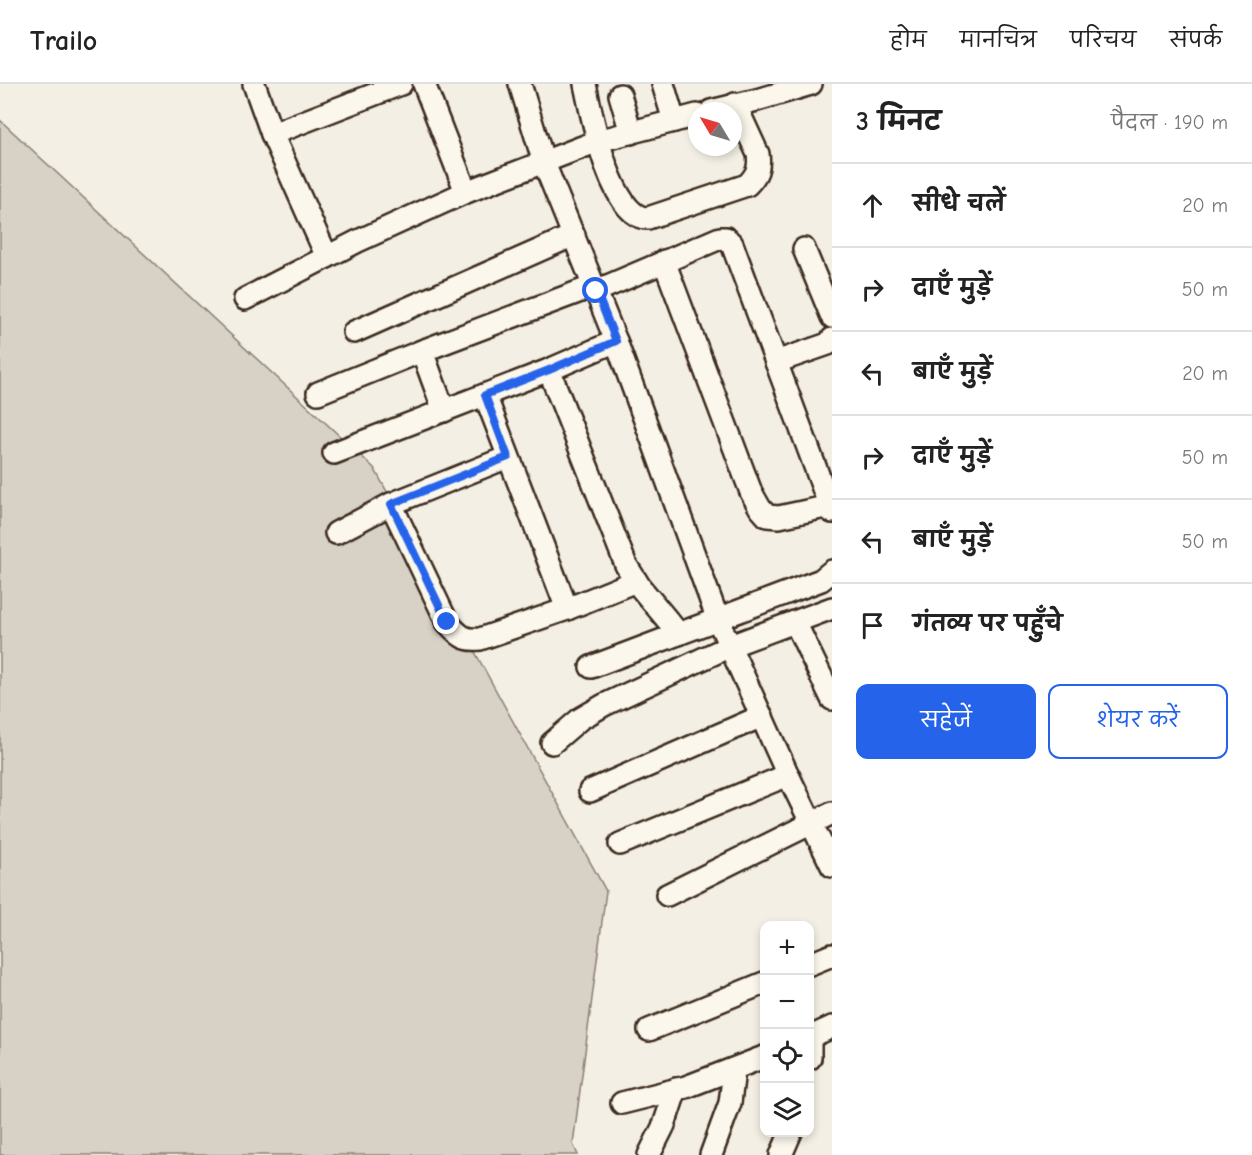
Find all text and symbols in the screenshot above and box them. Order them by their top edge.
text: Trailo [30,25,97,57]
text: होम [890,28,927,52]
text: मानचित्र [960,28,1037,52]
text: परिचय [1070,28,1136,52]
text: संपर्क [1169,28,1222,52]
north arrow [688,102,742,156]
text: 3 मिनट [856,107,941,137]
text: पैदल · 190 m [1111,111,1228,134]
icon: ahead [856,189,889,222]
text: सीधे चलें [913,191,1005,217]
text: 20 m [1182,194,1228,217]
icon: right [856,273,889,306]
text: दाएँ मुड़ें [913,275,992,301]
route start [582,277,608,303]
text: 50 m [1182,278,1228,301]
icon: left [856,357,889,390]
text: बाएँ मुड़ें [913,359,992,385]
text: 20 m [1182,362,1228,385]
icon: right [856,441,889,474]
text: दाएँ मुड़ें [913,443,992,469]
text: 50 m [1182,446,1228,469]
icon: left [856,525,889,558]
text: बाएँ मुड़ें [913,527,992,553]
text: 50 m [1182,530,1228,553]
route end [433,608,459,634]
icon: arrive [856,609,889,642]
text: गंतव्य पर पहुँचे [913,611,1062,637]
button: सहेजें [856,684,1036,759]
button: शेयर करें [1048,684,1228,759]
map controls [760,921,814,1137]
button: + [760,921,814,975]
button: − [760,975,814,1029]
button: locate [760,1029,814,1083]
button: layers [760,1083,814,1137]

